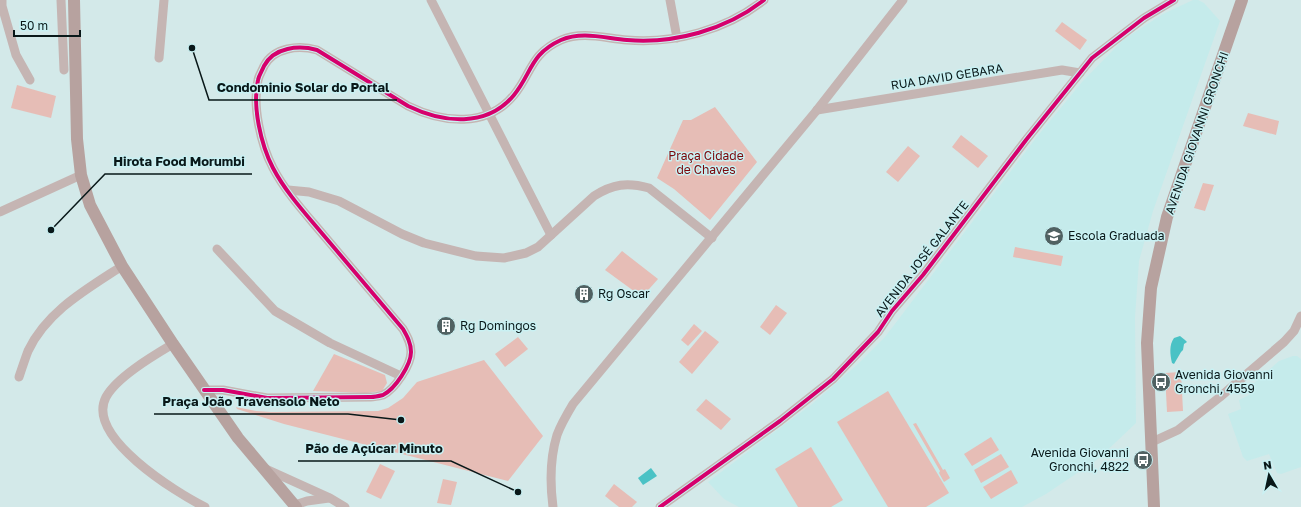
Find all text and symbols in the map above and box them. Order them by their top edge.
scale bar [14,12,80,38]
text: 50 m [20,18,48,33]
street label: AVENIDA GIOVANNI GRONCHI [1162,50,1231,216]
street label: RUA DAVID GEBARA [890,60,1004,93]
callout: Condominio Solar do Portal [209,75,397,100]
text: Condominio Solar do Portal [217,79,390,95]
park label: Praça Cidade de Chaves [668,148,744,177]
callout: Hirota Food Morumbi [105,149,252,174]
text: Hirota Food Morumbi [113,153,245,169]
street label: AVENIDA JOSÉ GALANTE [872,198,972,320]
school or university icon: Escola Graduada [1043,225,1065,247]
place label: Escola Graduada [1068,228,1164,243]
building icon: Rg Oscar [573,283,595,305]
place label: Rg Oscar [598,286,650,301]
building icon: Rg Domingos [435,315,457,337]
place label: Rg Domingos [460,318,536,333]
place label: Avenida Giovanni Gronchi, 4559 [1175,367,1273,396]
bus stop icon: Avenida Giovanni Gronchi, 4559 [1150,371,1172,393]
callout: Praça João Travensolo Neto [154,389,348,414]
text: Praça João Travensolo Neto [162,393,340,409]
callout: Pão de Açúcar Minuto [298,436,451,461]
text: Pão de Açúcar Minuto [305,440,443,456]
place label: Avenida Giovanni Gronchi, 4822 [1031,445,1129,474]
bus stop icon: Avenida Giovanni Gronchi, 4822 [1132,449,1154,471]
north arrow [1249,455,1289,495]
text: N [1262,458,1273,472]

